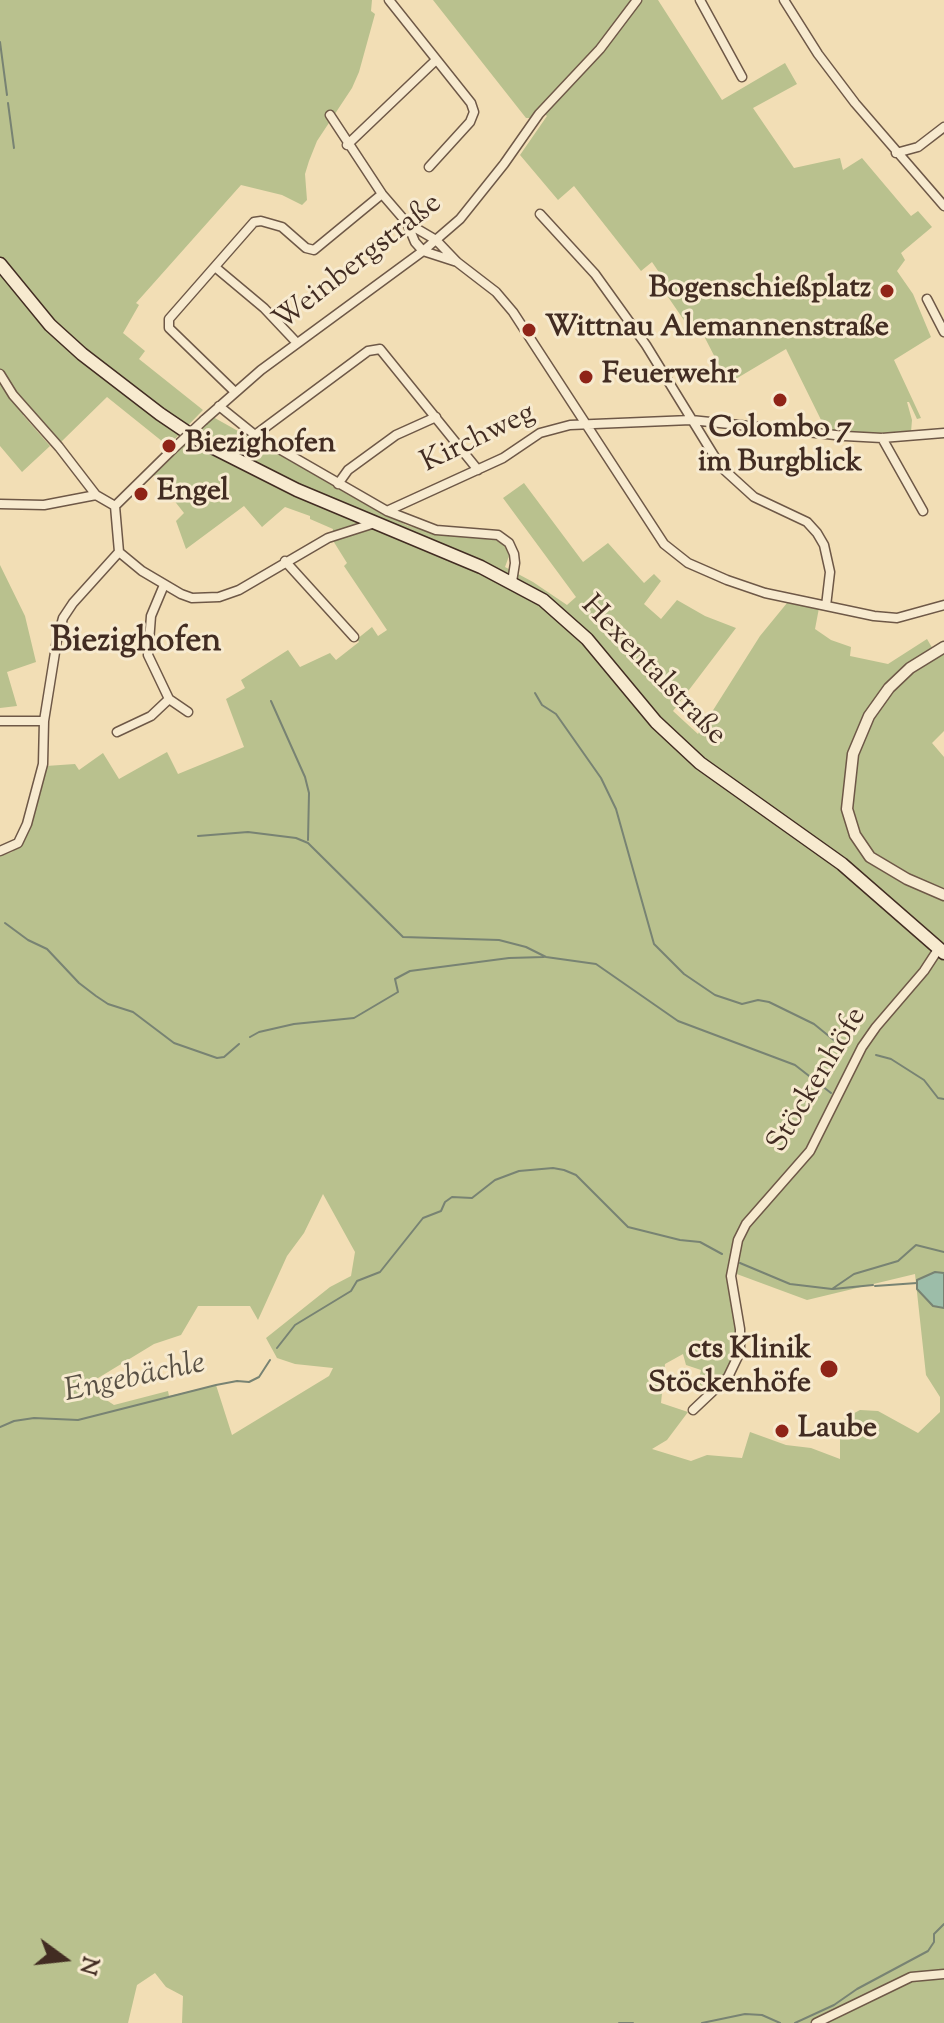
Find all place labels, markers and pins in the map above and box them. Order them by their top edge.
place label: Bogenschießplatz [649,273,871,309]
marker: Bogenschießplatz [878,282,896,300]
place label: Wittnau Alemannenstraße [545,312,889,348]
marker: Wittnau Alemannenstraße [520,321,538,339]
place label: Feuerwehr [602,359,739,395]
marker: Feuerwehr [577,368,595,386]
marker: Colombo 7 im Burgblick [771,391,789,409]
place label: Colombo 7 im Burgblick [698,413,862,484]
place label: Biezighofen [185,428,336,464]
marker: Biezighofen [160,437,178,455]
place label: Engel [157,476,229,512]
marker: Engel [132,485,150,503]
place label: cts Klinik Stöckenhöfe [648,1334,811,1404]
marker: cts Klinik Stöckenhöfe [818,1358,840,1380]
place label: Laube [798,1413,877,1449]
marker: Laube [773,1422,791,1440]

